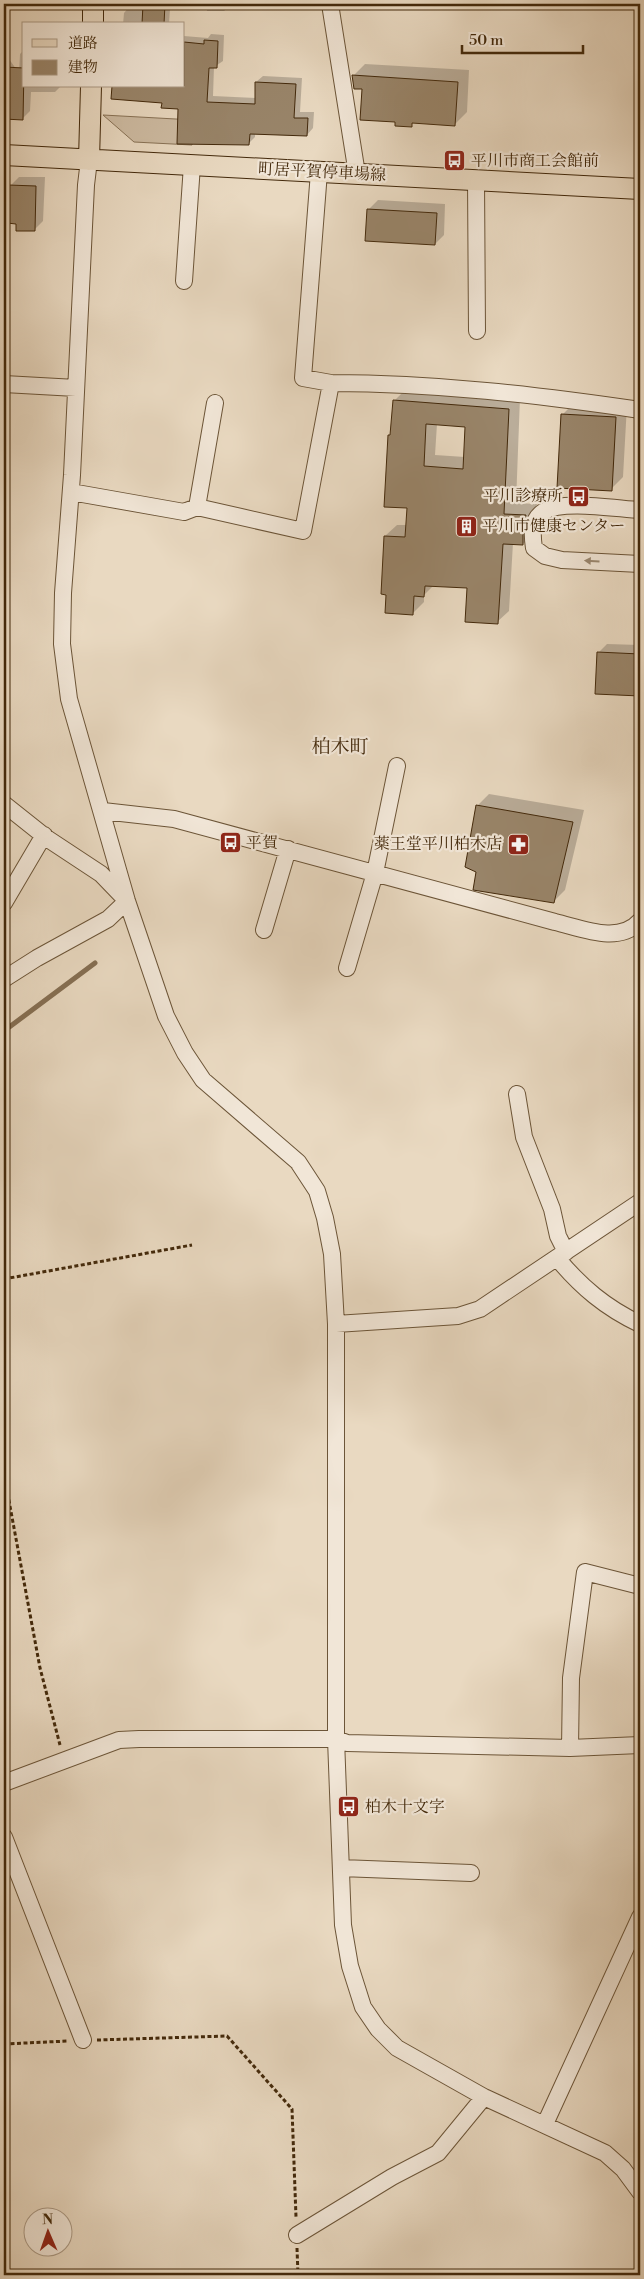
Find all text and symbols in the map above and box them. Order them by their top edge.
legend [22,22,185,88]
scale bar [462,22,583,54]
text: 50 m [469,31,503,50]
text: 道路 [68,34,98,53]
text: 建物 [68,58,98,77]
bus stop icon: 平川市商工会館前 [443,149,467,173]
place label: 平川市商工会館前 [471,151,599,171]
street label: 町居平賀停車場線 [258,159,386,185]
bus stop icon: 平川診療所 [567,484,591,508]
place label: 平川診療所 [483,486,563,506]
building icon: 平川市健康センター [454,514,478,538]
place label: 平川市健康センター [482,516,625,536]
one-way arrow [583,557,599,565]
district label: 柏木町 [311,735,369,759]
bus stop icon: 平賀 [218,831,242,855]
pharmacy icon: 薬王堂平川柏木店 [506,832,530,856]
place label: 平賀 [246,833,278,853]
place label: 薬王堂平川柏木店 [374,834,502,854]
bus stop icon: 柏木十文字 [337,1795,361,1819]
place label: 柏木十文字 [365,1797,445,1817]
north arrow [22,2206,72,2256]
text: N [42,2211,53,2229]

